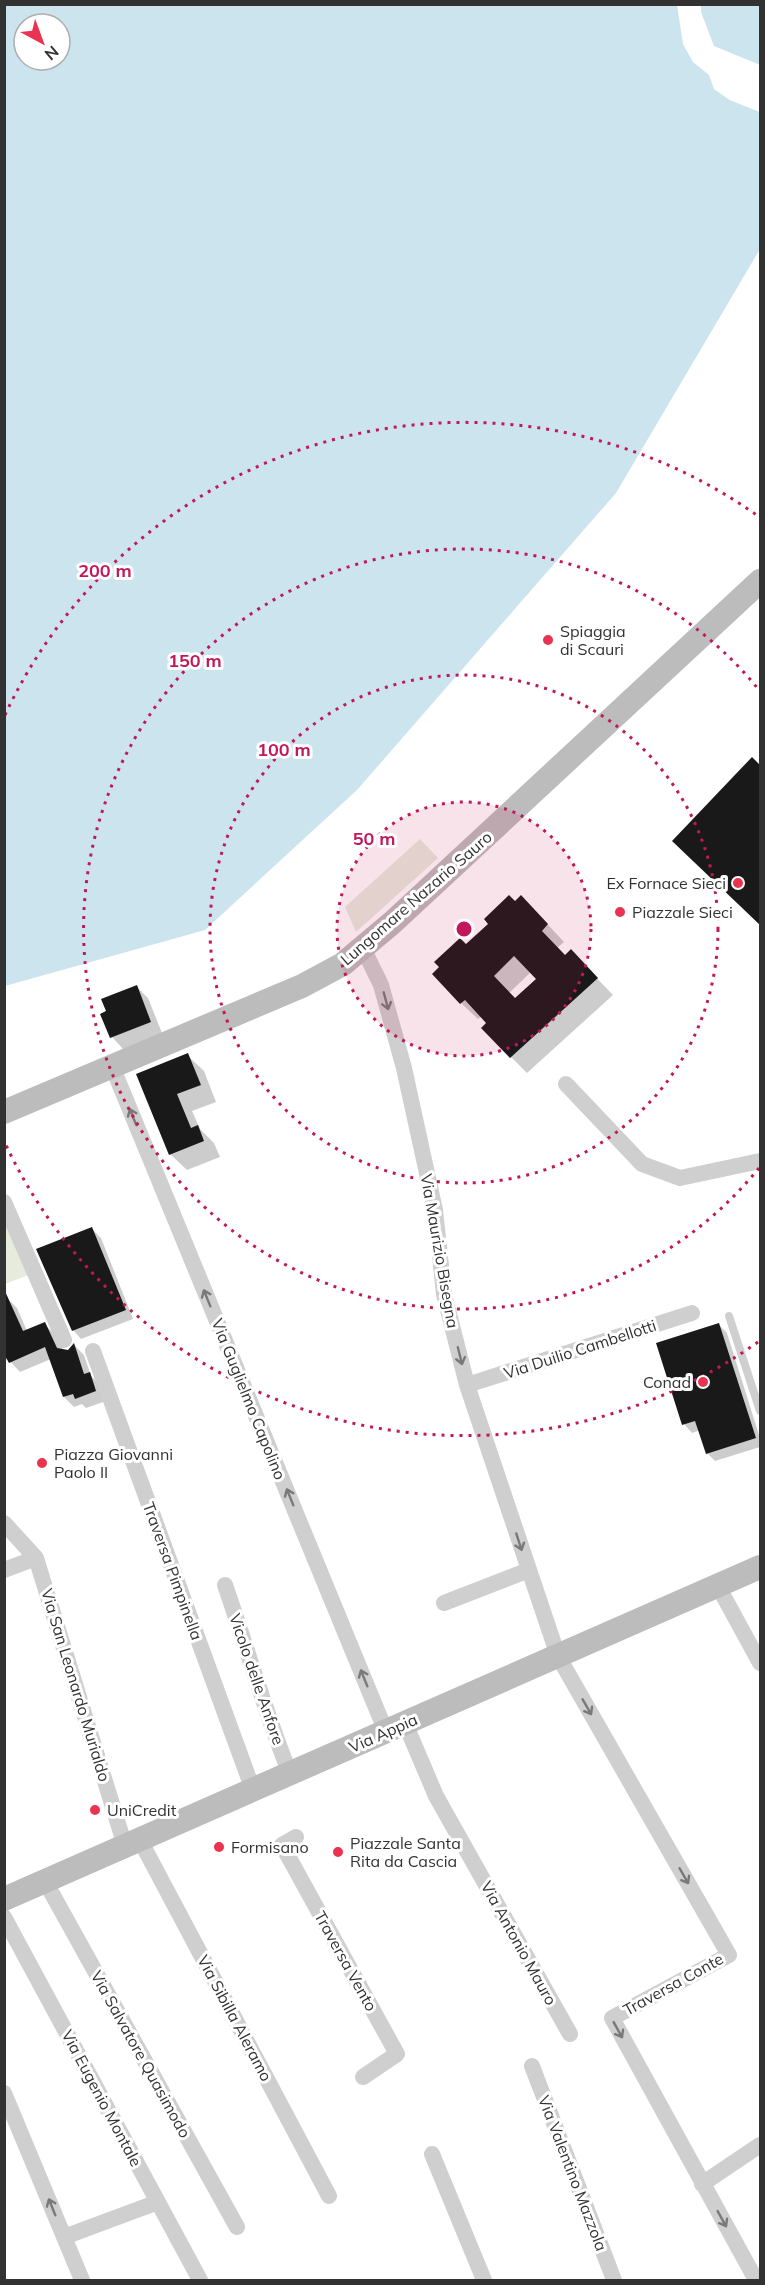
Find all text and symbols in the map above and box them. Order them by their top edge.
north arrow [12,12,72,72]
text: N [41,42,63,65]
text: 200 m [78,559,132,582]
place label: Spiaggia di Scauri [560,621,626,659]
marker: Spiaggia di Scauri [541,633,555,647]
text: 150 m [168,649,222,672]
text: 100 m [257,738,311,761]
street label: Lungomare Nazario Sauro [336,827,496,969]
text: 50 m [353,827,395,850]
place label: Ex Fornace Sieci [606,873,726,893]
marker: Ex Fornace Sieci [731,876,745,890]
place label: Piazzale Sieci [632,902,733,922]
marker: Piazzale Sieci [613,905,627,919]
centre of rings [454,919,474,939]
one-way arrow [380,991,392,1010]
one-way arrow [127,1109,138,1127]
street label: Via Maurizio Bisegna [417,1172,463,1330]
one-way arrow [201,1289,212,1307]
street label: Via Duilio Cambellotti [501,1315,659,1383]
street label: Via Guglielmo Capolino [208,1316,290,1482]
one-way arrow [454,1346,466,1365]
place label: Conad [643,1372,691,1392]
marker: Conad [696,1375,710,1389]
place label: Piazza Giovanni Paolo II [54,1444,173,1482]
marker: Piazza Giovanni Paolo II [35,1456,49,1470]
one-way arrow [284,1489,295,1507]
street label: Traversa Pimpinella [139,1499,207,1643]
one-way arrow [515,1532,526,1551]
street label: Via San Leonardo Murialdo [37,1586,115,1784]
street label: Vicolo delle Anfore [225,1611,289,1747]
one-way arrow [358,1669,369,1687]
one-way arrow [581,1698,593,1715]
street label: Via Appia [346,1709,420,1757]
place label: UniCredit [107,1800,177,1820]
marker: UniCredit [88,1803,102,1817]
place label: Piazzale Santa Rita da Cascia [350,1833,461,1871]
place label: Formisano [231,1837,309,1857]
marker: Formisano [212,1840,226,1854]
marker: Piazzale Santa Rita da Cascia [331,1845,345,1859]
one-way arrow [678,1867,690,1884]
street label: Via Antonio Mauro [477,1878,561,2008]
street label: Traversa Vento [310,1908,382,2014]
street label: Traversa Conte [619,1948,727,2020]
street label: Via Sibilla Aleramo [193,1951,277,2085]
street label: Via Salvatore Quasimodo [87,1967,195,2141]
one-way arrow [612,2021,624,2038]
street label: Via Eugenio Montale [57,2026,147,2170]
street label: Via Valentino Mazzola [534,2092,612,2254]
one-way arrow [46,2199,57,2217]
one-way arrow [717,2210,728,2228]

